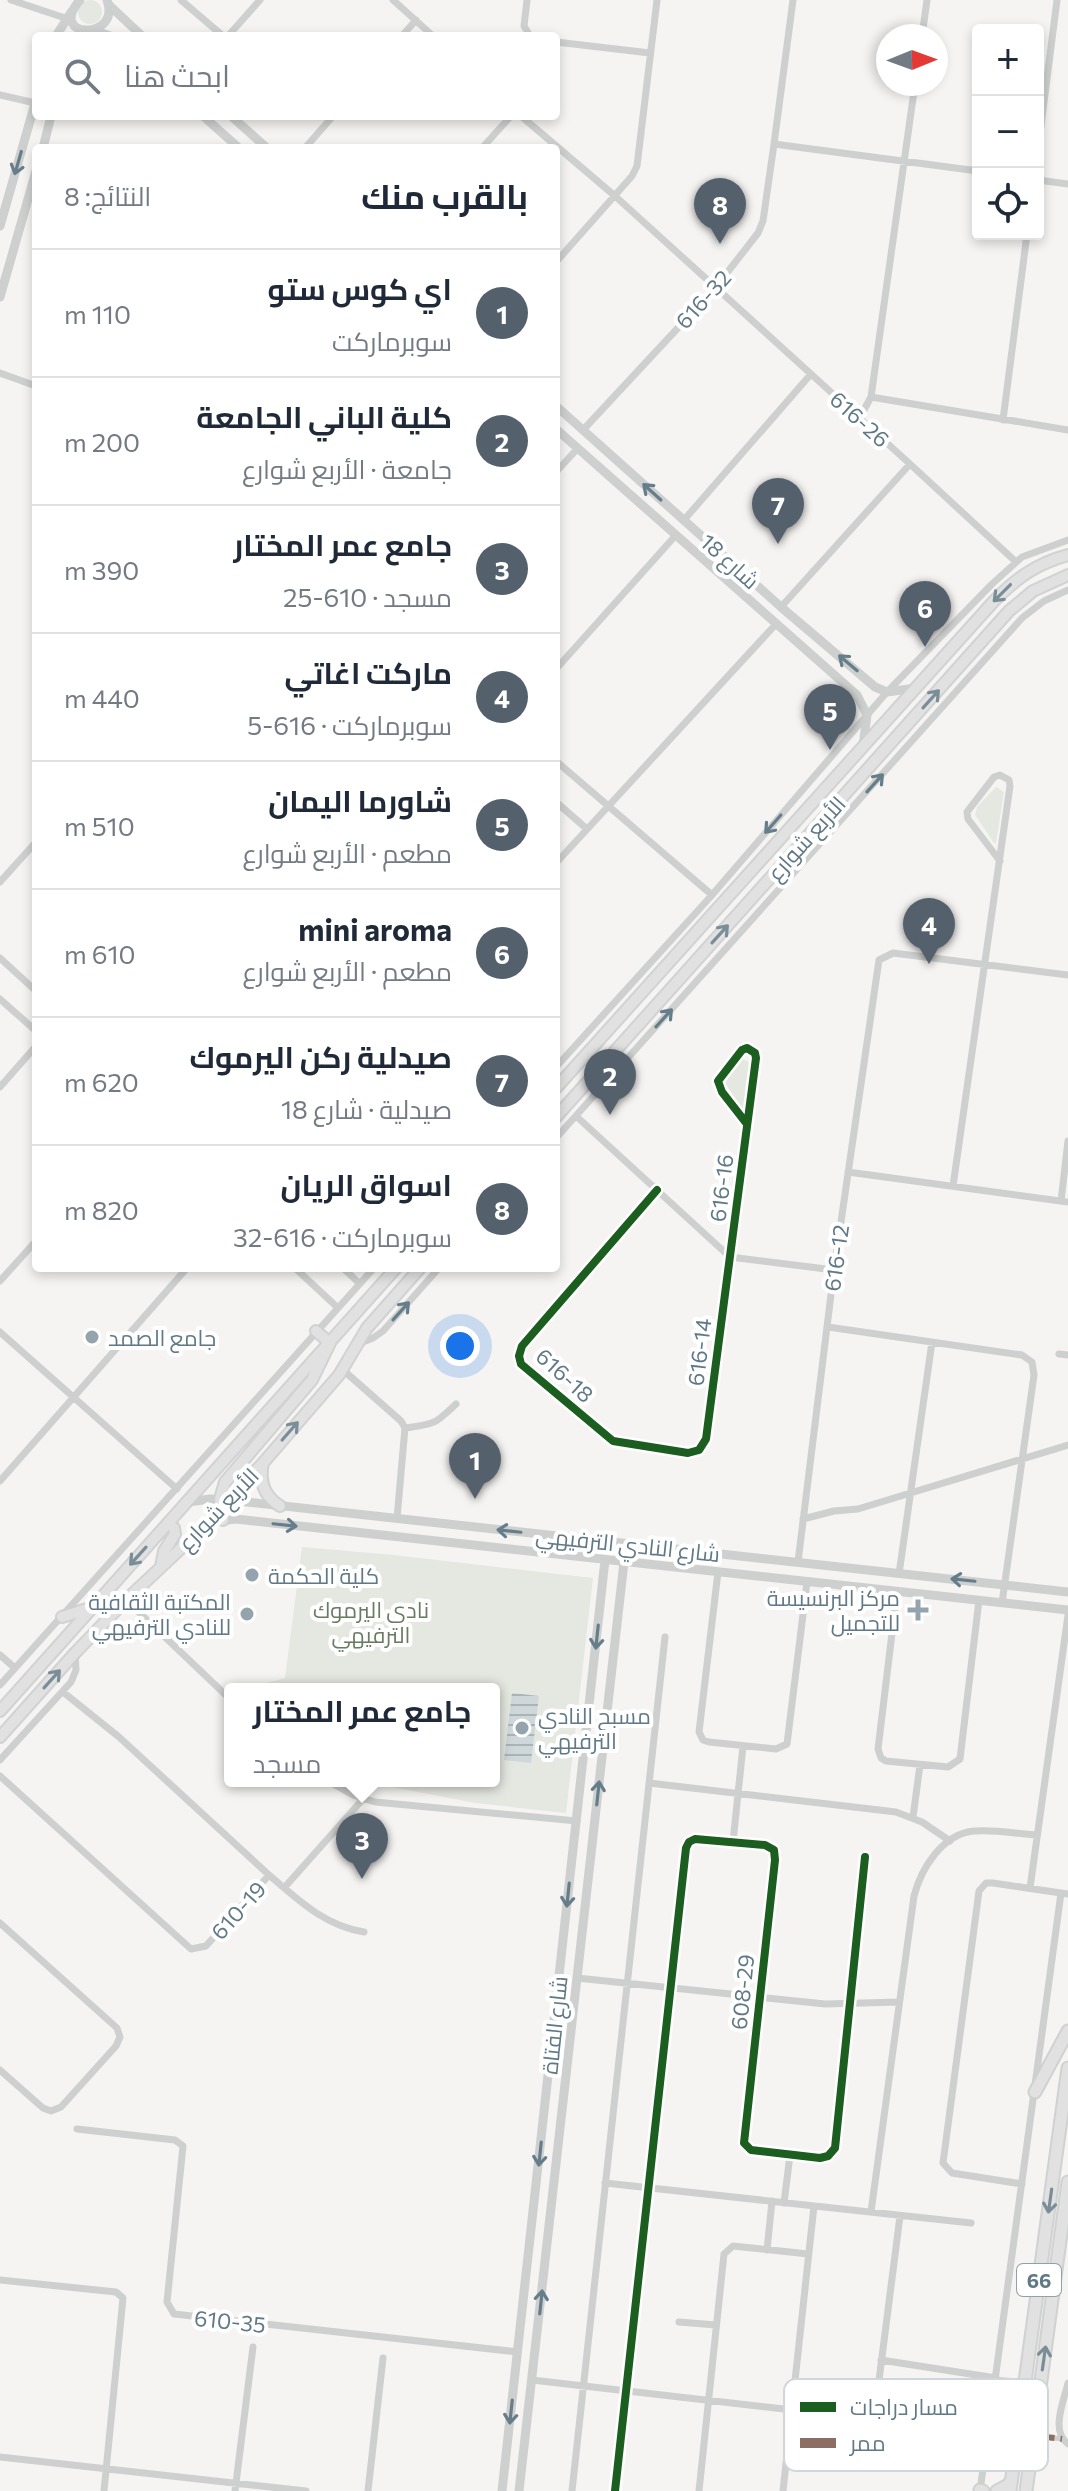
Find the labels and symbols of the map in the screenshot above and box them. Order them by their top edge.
north arrow [876,24,948,96]
one-way arrow [10,150,24,175]
pin: 8 [694,178,746,244]
street label: 616-32 [670,264,736,334]
street label: 616-26 [825,385,895,453]
pin: 7 [752,478,804,544]
one-way arrow [643,483,663,501]
street label: شارع 18 [694,528,765,596]
pin: 6 [899,581,951,647]
one-way arrow [993,583,1012,602]
one-way arrow [838,654,858,672]
pin: 5 [804,684,856,750]
one-way arrow [922,689,940,709]
one-way arrow [866,773,884,793]
street label: الأربع شوارع [761,790,853,887]
one-way arrow [764,814,782,834]
pin: 4 [903,898,955,964]
one-way arrow [711,924,729,944]
one-way arrow [655,1008,673,1028]
pin: 2 [584,1049,636,1115]
street label: 616-16 [703,1153,739,1223]
street label: 616-12 [818,1223,854,1293]
one-way arrow [391,1301,409,1321]
street label: 616-14 [681,1317,717,1387]
place label: جامع الصمد [108,1324,216,1353]
your location [440,1326,480,1366]
marker: جامع الصمد [83,1328,101,1346]
street label: 616-18 [531,1342,599,1408]
one-way arrow [281,1422,299,1442]
pin: 1 [449,1433,501,1499]
street label: الأربع شوارع [172,1462,265,1557]
one-way arrow [271,1517,298,1532]
street label: شارع النادي الترفيهي [534,1521,721,1571]
one-way arrow [496,1523,523,1538]
one-way arrow [130,1545,148,1565]
place label: كلية الحكمة [268,1562,379,1589]
marker: كلية الحكمة [243,1566,261,1584]
one-way arrow [950,1573,977,1588]
place label: مركز البرنسيسة للتجميل [767,1584,900,1637]
place label: المكتبة الثقافية للنادي الترفيهي [88,1588,231,1644]
park label: نادي اليرموك الترفيهي [313,1596,429,1652]
marker: مركز البرنسيسة للتجميل [907,1599,929,1621]
marker: المكتبة الثقافية للنادي الترفيهي [238,1605,256,1623]
one-way arrow [590,1623,605,1650]
one-way arrow [43,1669,61,1689]
place label: مسبح النادي الترفيهي [538,1702,651,1758]
marker: مسبح النادي الترفيهي [513,1719,531,1737]
one-way arrow [591,1781,606,1807]
pin: 3 [336,1813,388,1879]
street label: 610-19 [205,1875,271,1945]
one-way arrow [561,1882,576,1908]
street label: 608-29 [725,1953,759,2031]
street label: شارع الفتاة [535,1975,575,2076]
one-way arrow [532,2140,547,2167]
one-way arrow [1042,2188,1057,2213]
road number: 66 [1017,2264,1061,2296]
one-way arrow [533,2289,548,2316]
street label: 610-35 [193,2304,267,2338]
one-way arrow [1037,2346,1052,2371]
legend [784,2379,1048,2471]
text: مسار دراجات [850,2393,958,2420]
one-way arrow [504,2398,519,2425]
text: ممر [848,2429,886,2456]

